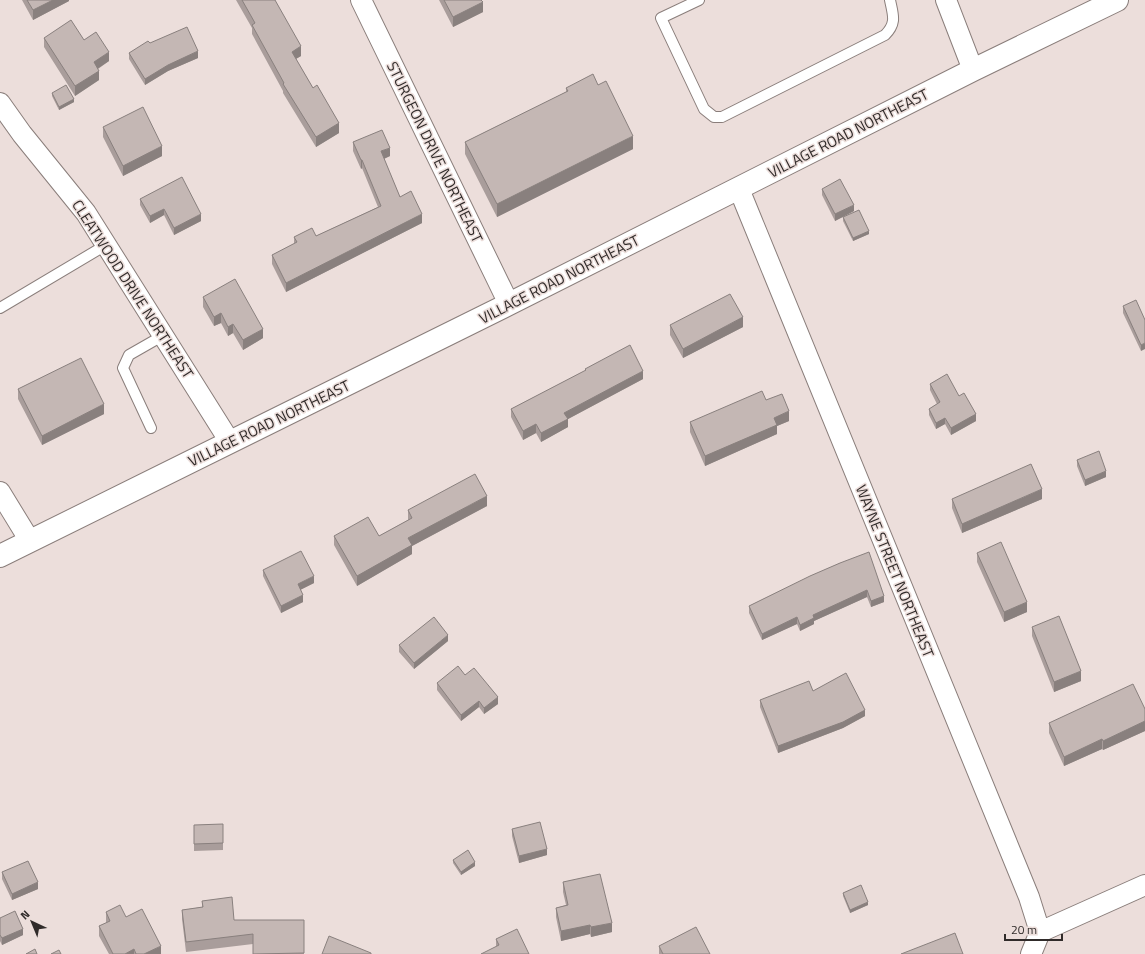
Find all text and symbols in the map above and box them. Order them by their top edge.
street label: STURGEON DRIVE NORTHEAST [381,58,489,247]
street label: VILLAGE ROAD NORTHEAST [764,82,932,184]
street label: CLEATWOOD DRIVE NORTHEAST [66,195,200,383]
street label: VILLAGE ROAD NORTHEAST [475,228,643,330]
street label: VILLAGE ROAD NORTHEAST [184,374,354,472]
street label: WAYNE STREET NORTHEAST [850,481,940,661]
north arrow [12,902,52,942]
text: N [17,906,33,923]
scale bar [1005,916,1062,942]
text: 20 m [1011,920,1037,939]

